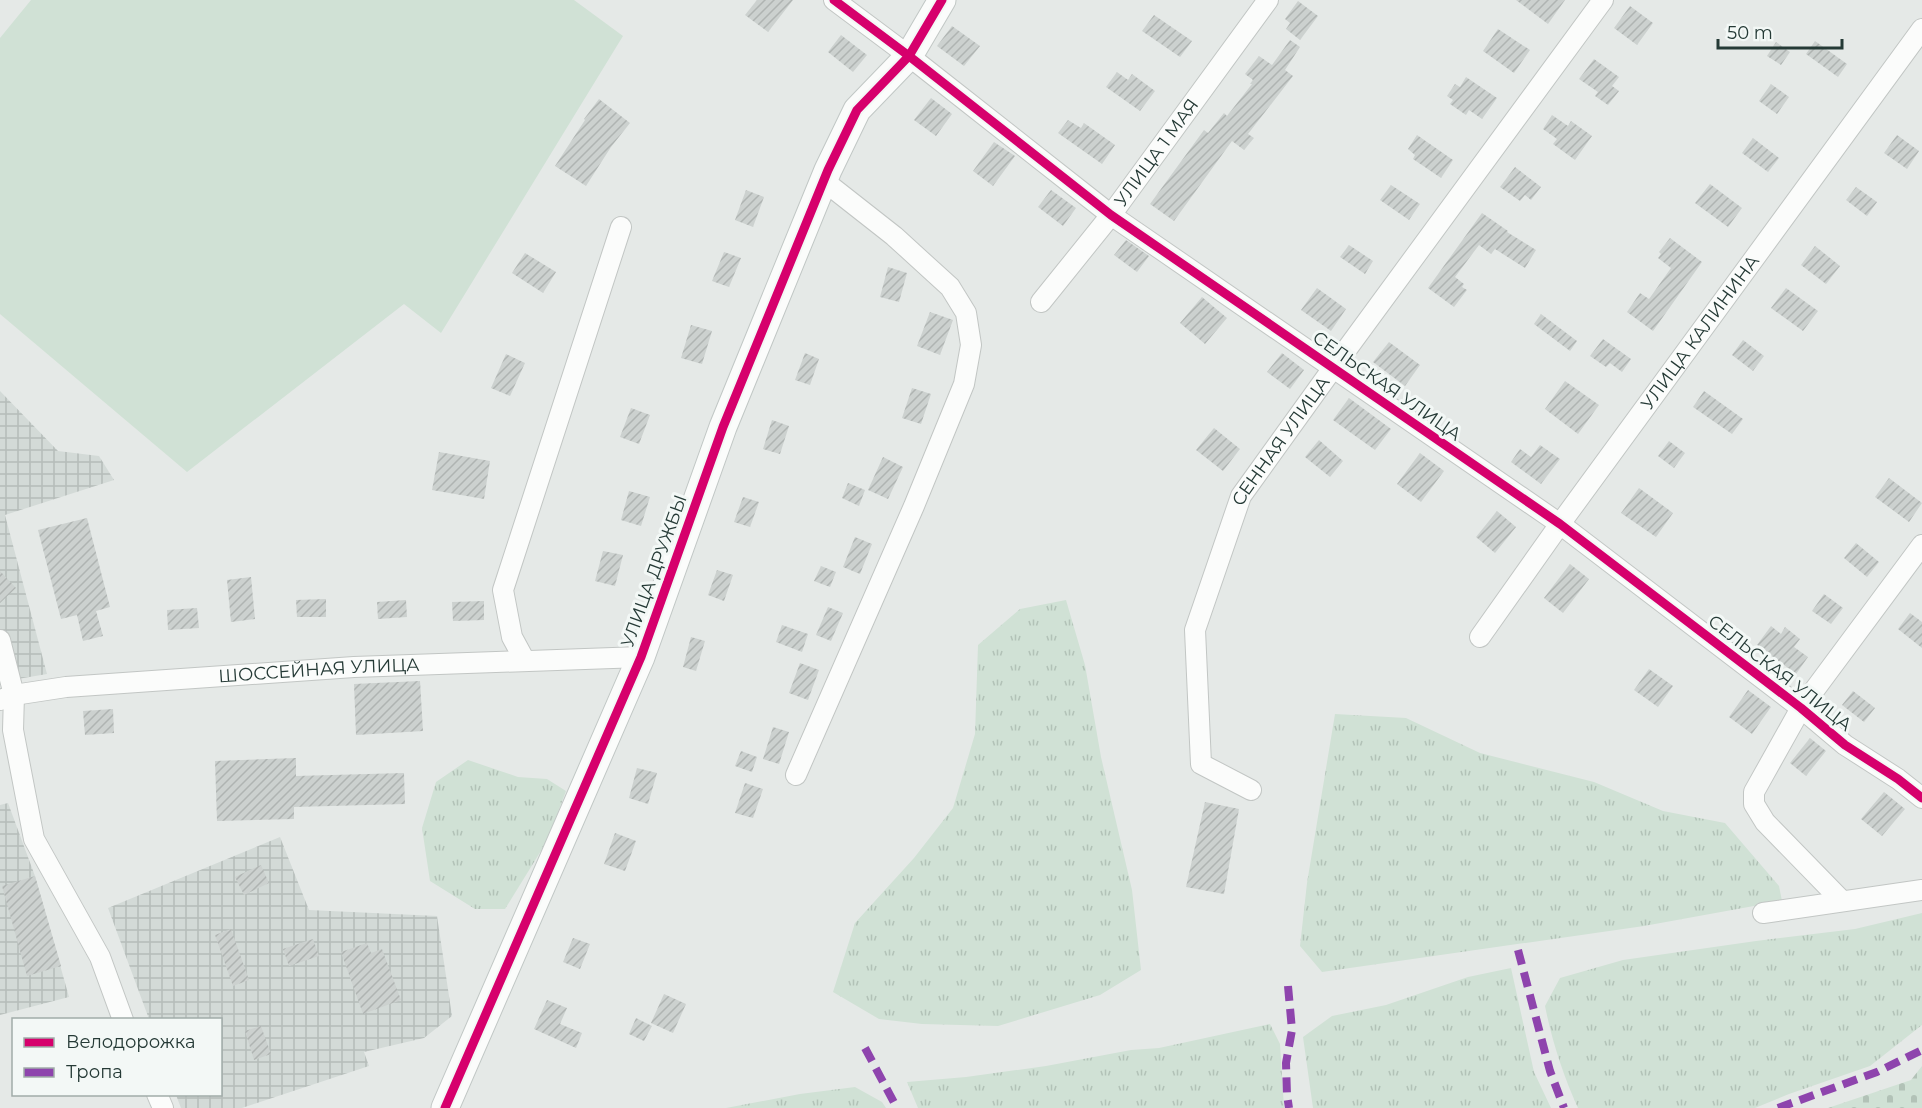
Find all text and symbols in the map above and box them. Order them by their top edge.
scale bar [1718,12,1842,50]
text: 50 m [1727,22,1773,44]
street label: УЛИЦА 1 МАЯ [1110,94,1203,211]
street label: УЛИЦА КАЛИНИНА [1636,250,1764,414]
street label: СЕЛЬСКАЯ УЛИЦА [1308,326,1466,446]
street label: СЕННАЯ УЛИЦА [1228,371,1335,508]
street label: УЛИЦА ДРУЖБЫ [616,492,692,650]
street label: СЕЛЬСКАЯ УЛИЦА [1704,610,1857,736]
street label: ШОССЕЙНАЯ УЛИЦА [218,654,421,687]
legend [12,1018,222,1096]
text: Велодорожка [66,1031,195,1053]
text: Тропа [66,1061,123,1083]

